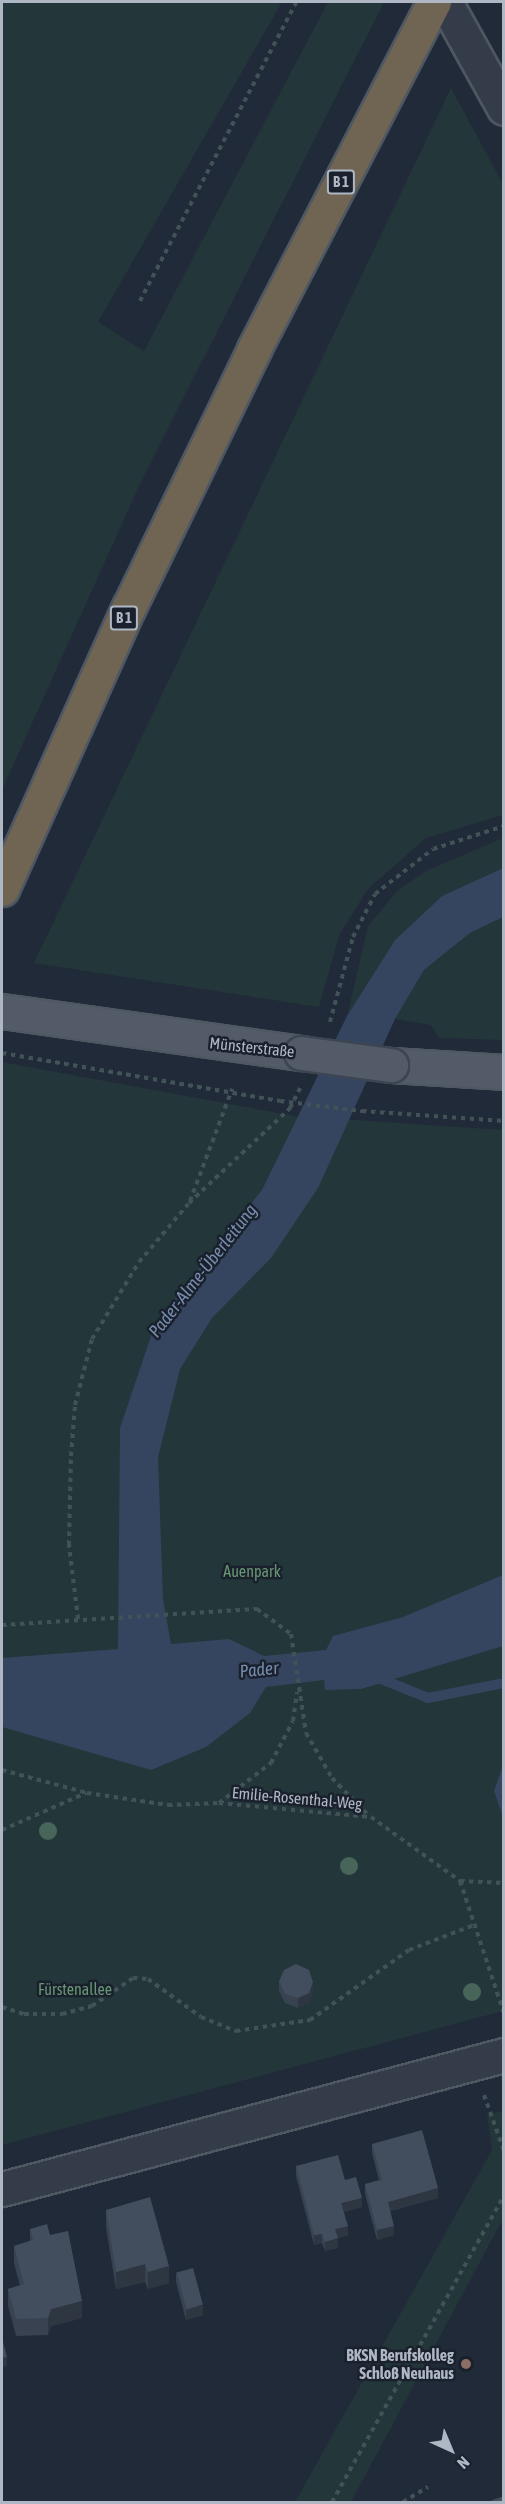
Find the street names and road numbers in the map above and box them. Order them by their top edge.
road number: B 1 [326,170,356,194]
road number: B 1 [109,606,139,630]
street label: Münsterstraße [209,1033,295,1061]
street label: Emilie-Rosenthal-Weg [231,1783,363,1813]

